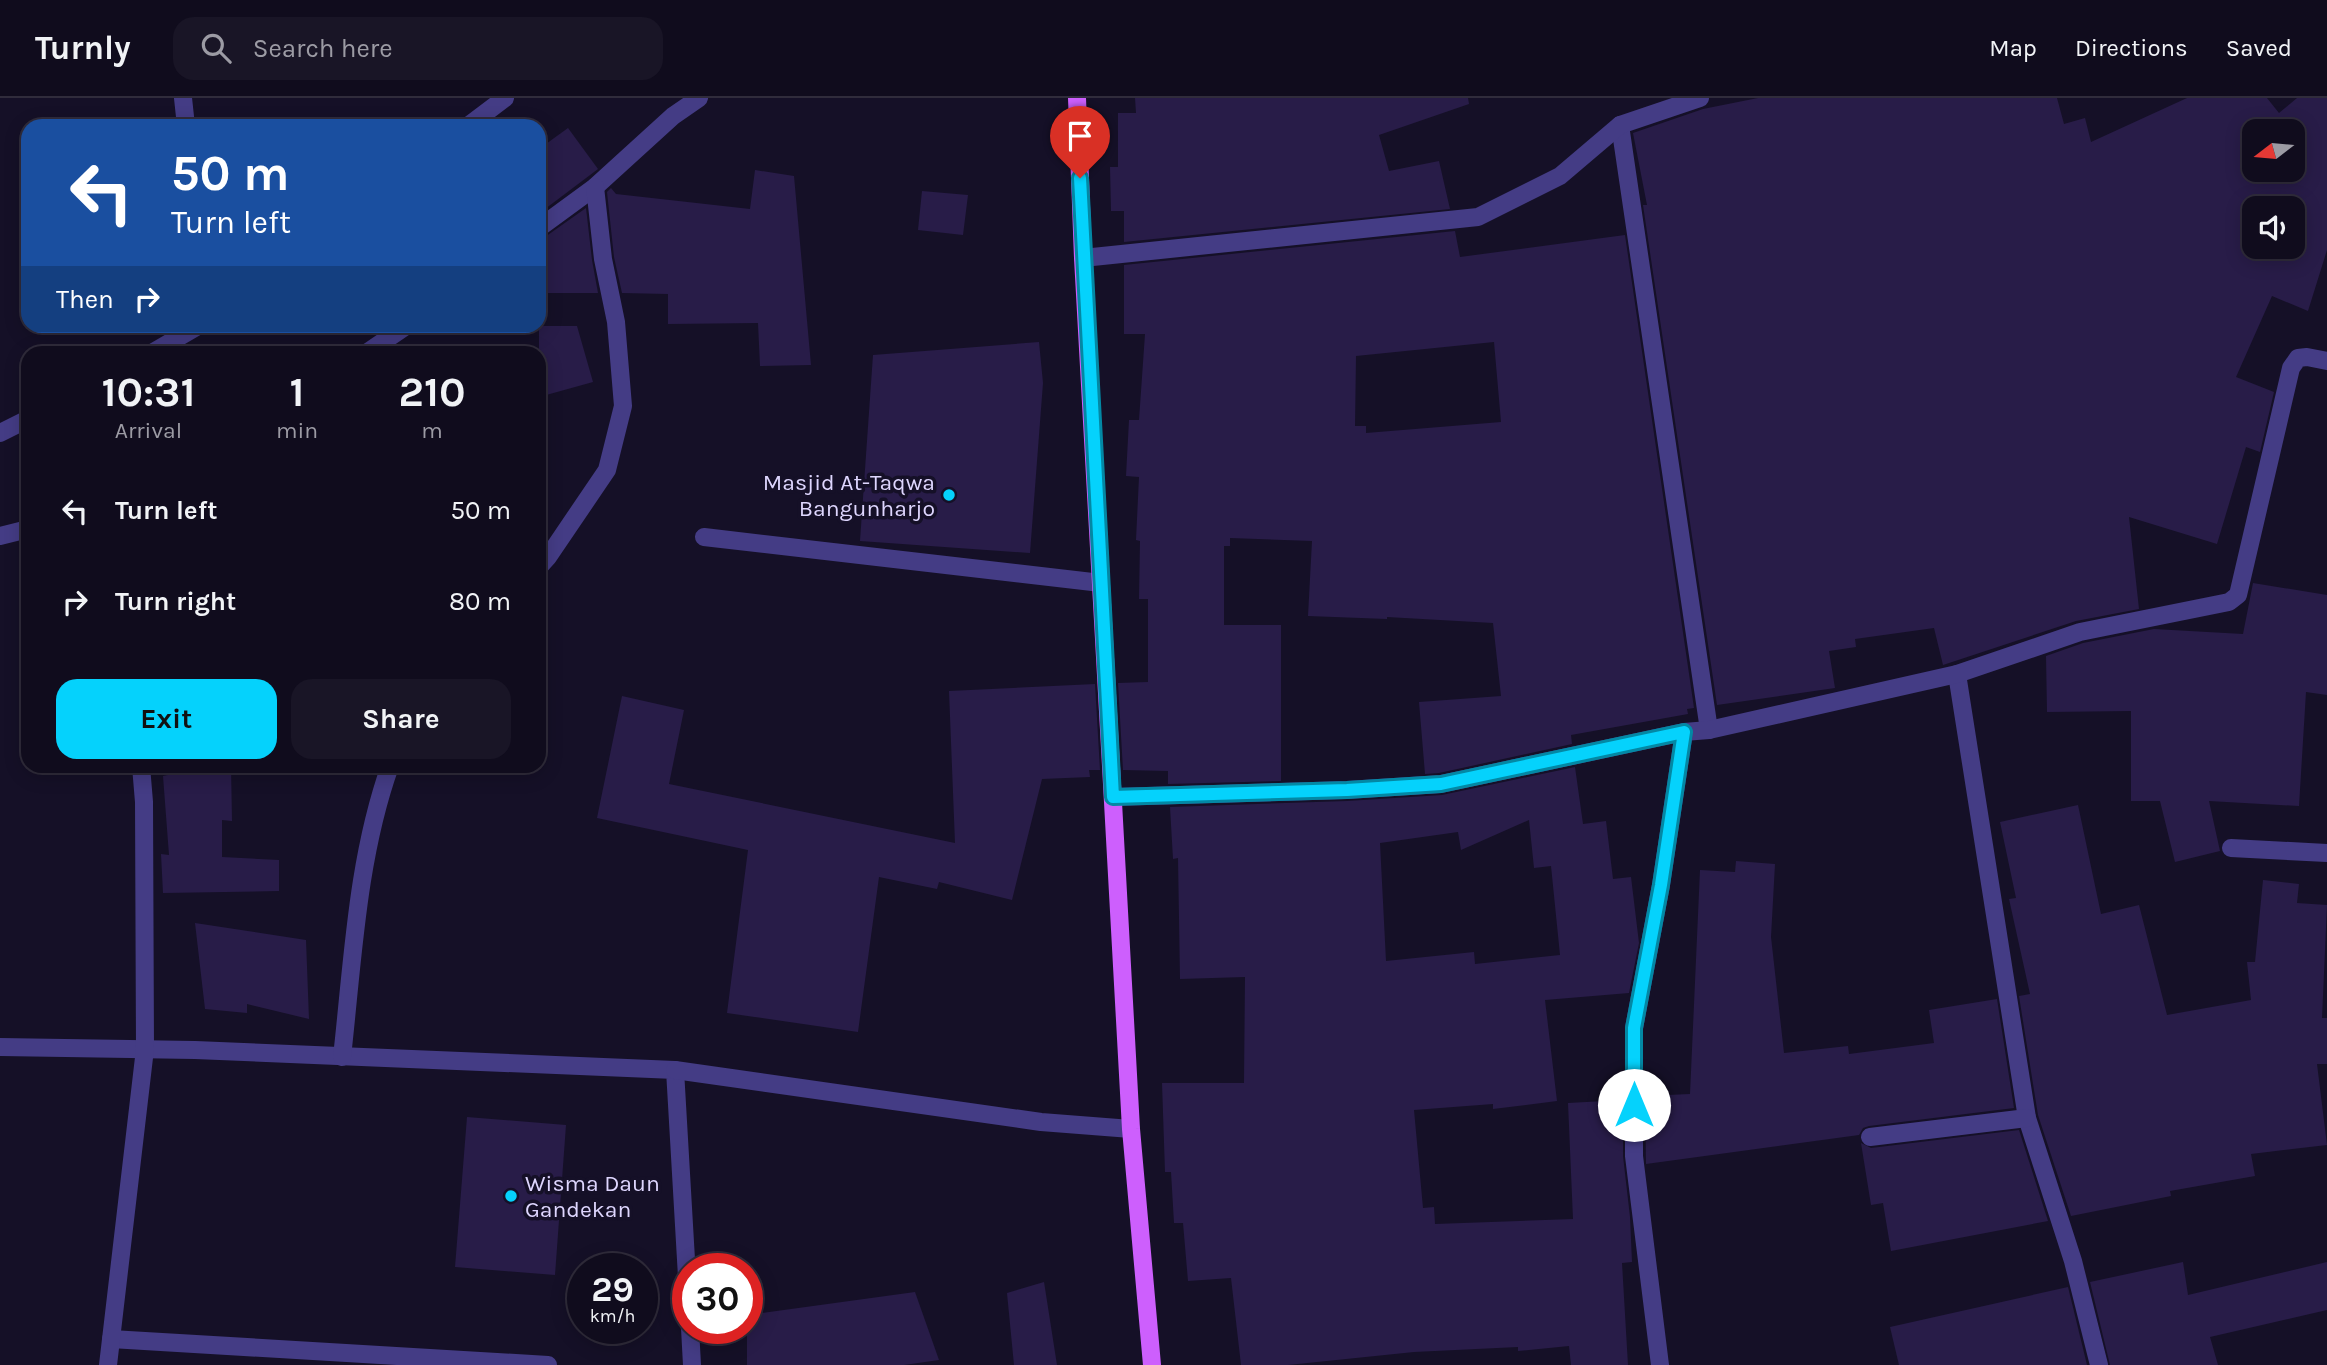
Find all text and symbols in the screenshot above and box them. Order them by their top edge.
search box [173,17,663,80]
text: Turnly [35,29,131,67]
icon: search [197,29,235,67]
text: Search here [253,33,393,64]
text: Map [1989,34,2037,62]
text: Directions [2075,34,2188,62]
text: Saved [2226,34,2292,62]
pin [1050,106,1110,178]
icon: arrive [1061,117,1099,155]
north arrow [2242,119,2305,182]
map controls [2242,119,2305,259]
text: 50 m [171,145,289,202]
icon: left [56,147,147,238]
button: sound [2242,196,2305,259]
text: Turn left [171,204,291,241]
icon: right [128,280,166,318]
text: Then [56,284,114,315]
text: 10:31 [101,367,195,417]
text: 1 [290,367,305,417]
text: 210 [399,367,466,417]
text: Arrival [115,417,182,444]
text: min [276,417,318,444]
text: m [421,417,443,444]
place label: Masjid At-Taqwa Bangunharjo [763,469,935,522]
marker: Masjid At-Taqwa Bangunharjo [941,487,957,503]
icon: left [56,492,94,530]
text: Turn left [115,495,217,526]
text: 50 m [450,495,511,526]
icon: right [56,583,94,621]
text: Turn right [115,586,236,617]
text: 80 m [449,586,511,617]
button: Exit [56,679,277,759]
button: Share [291,679,511,759]
position arrow [1597,1068,1671,1142]
place label: Wisma Daun Gandekan [525,1170,660,1223]
marker: Wisma Daun Gandekan [503,1188,519,1204]
speed limit sign: 30 [672,1253,763,1344]
text: 29 [591,1269,634,1310]
text: km/h [590,1305,635,1327]

